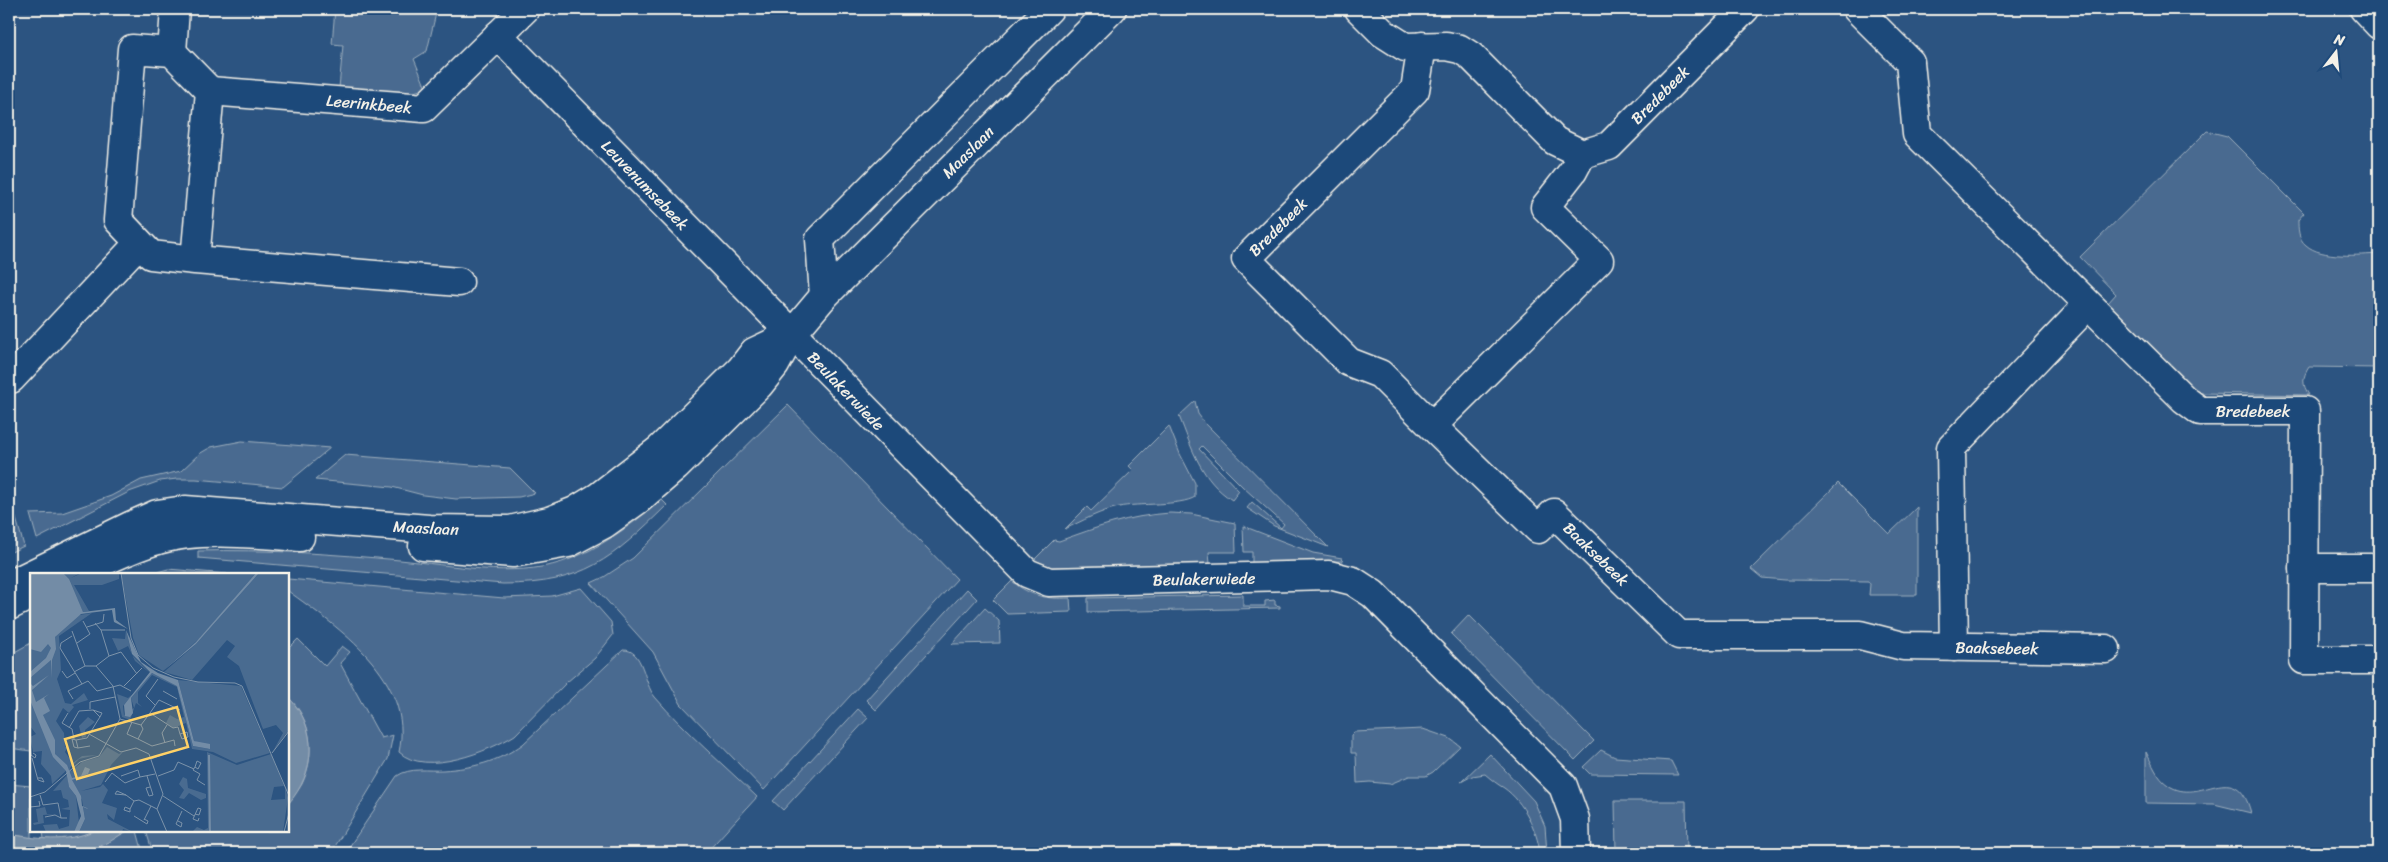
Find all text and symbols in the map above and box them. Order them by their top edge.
text: N [2330,26,2348,53]
north arrow [2310,28,2360,78]
street label: Bredebeek [1623,58,1697,132]
street label: Leerinkbeek [325,86,413,122]
street label: Maaslaan [934,118,1002,186]
street label: Leuvenumsebeek [594,133,696,237]
street label: Bredebeek [1241,190,1315,264]
street label: Beulakerwiede [800,344,892,438]
street label: Bredebeek [2216,397,2291,426]
street label: Maaslaan [392,512,460,544]
street label: Baaksebeek [1556,515,1636,594]
street label: Beulakerwiede [1152,564,1256,594]
inset map [30,573,289,832]
street label: Baaksebeek [1955,633,2039,663]

